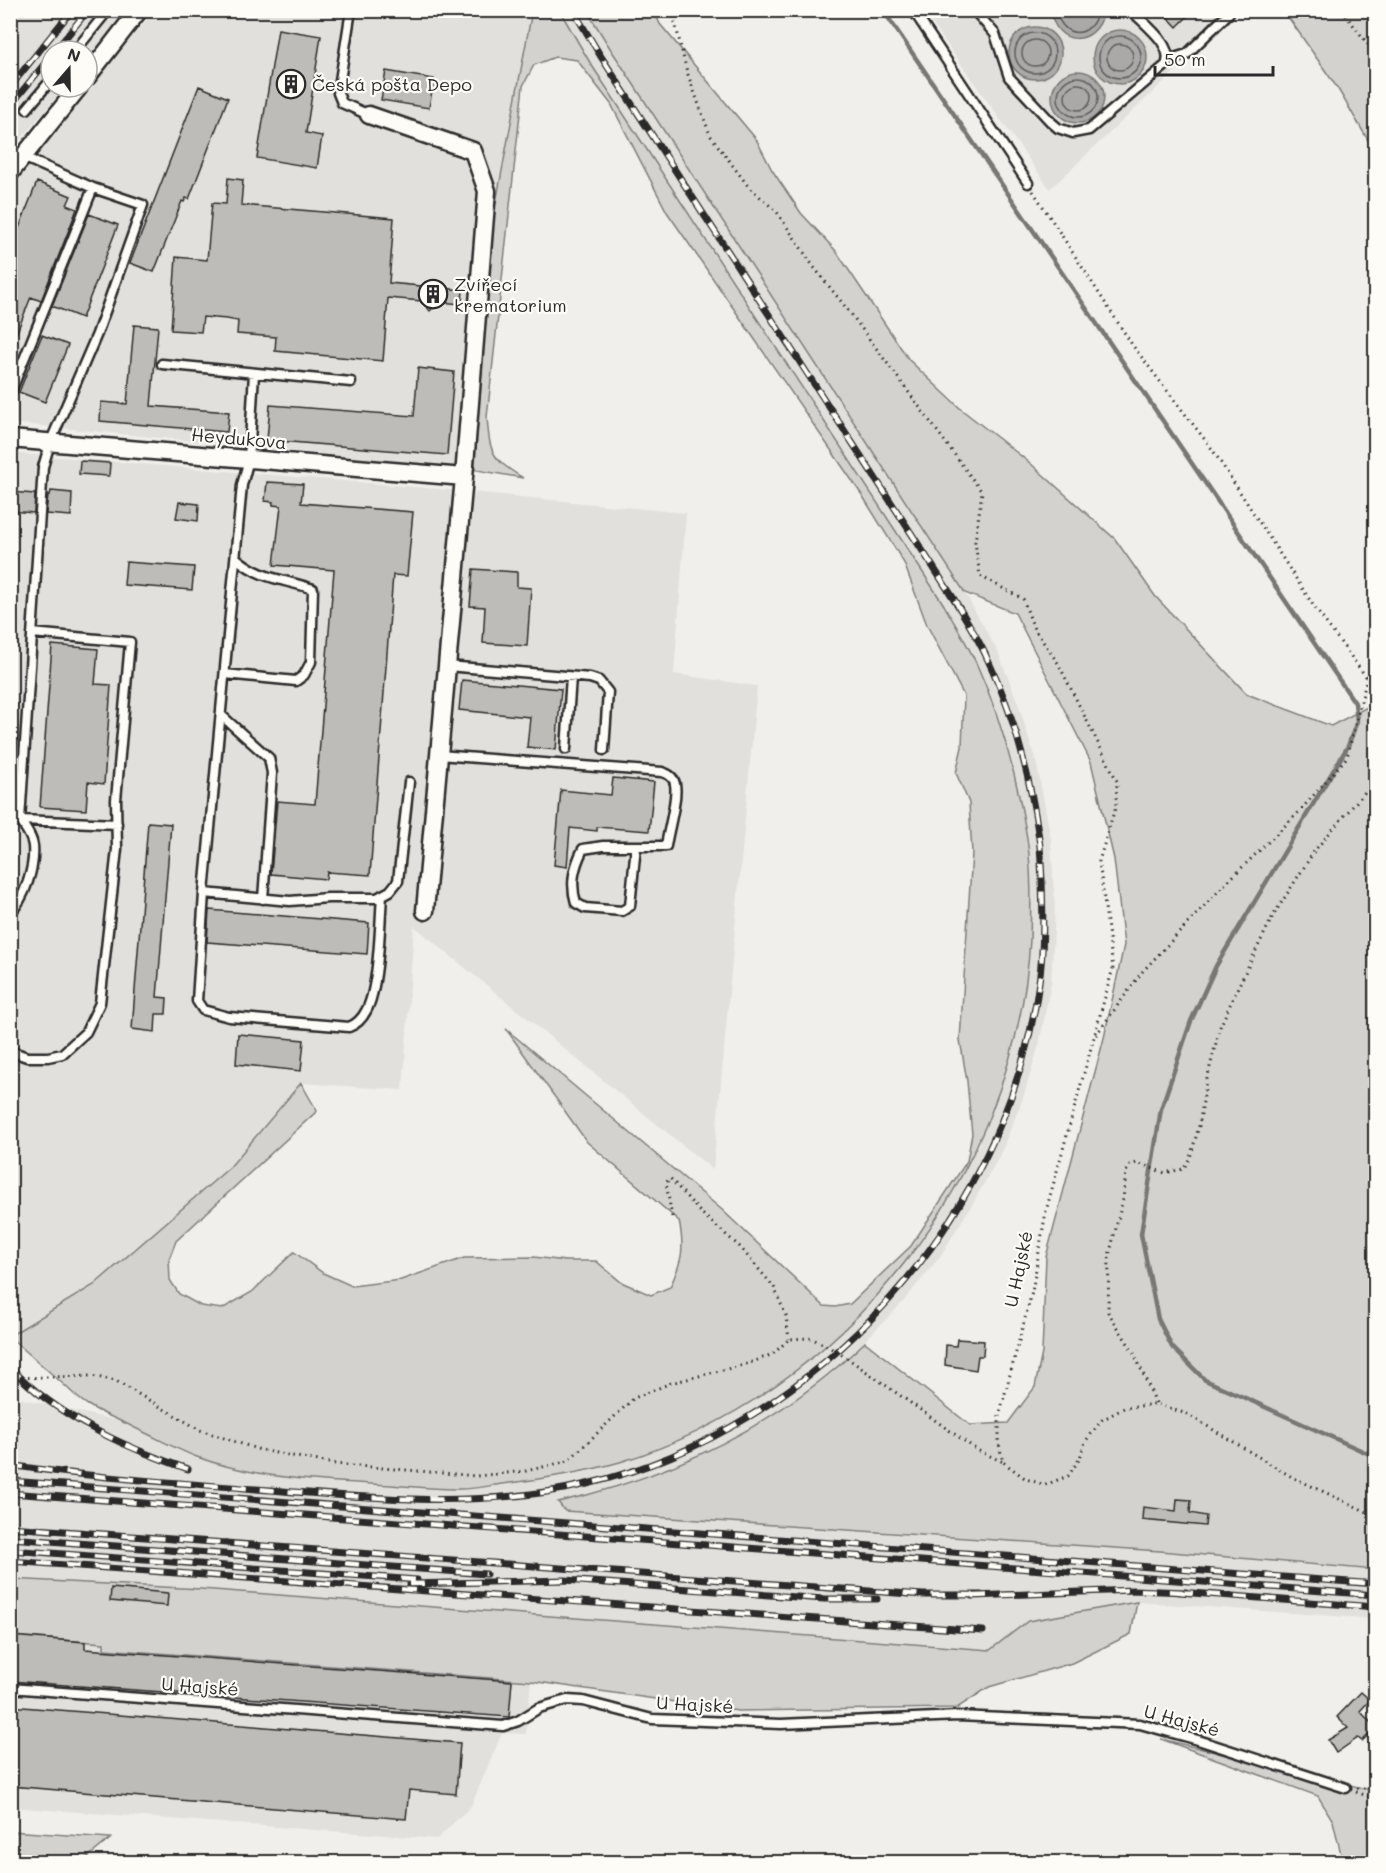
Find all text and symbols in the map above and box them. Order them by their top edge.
north arrow [39,39,99,99]
scale bar [1155,39,1274,77]
text: N [65,42,84,66]
text: 50 m [1164,47,1206,71]
building icon: Česká pošta Depo [275,68,307,100]
place label: Česká pošta Depo [312,72,472,96]
place label: Zvířecí krematorium [454,272,567,317]
building icon: Zvířecí krematorium [417,278,449,310]
street label: Heydukova [190,422,288,454]
street label: U Hajské [998,1229,1038,1309]
street label: U Hajské [161,1671,239,1701]
street label: U Hajské [656,1690,734,1718]
street label: U Hajské [1142,1698,1222,1742]

